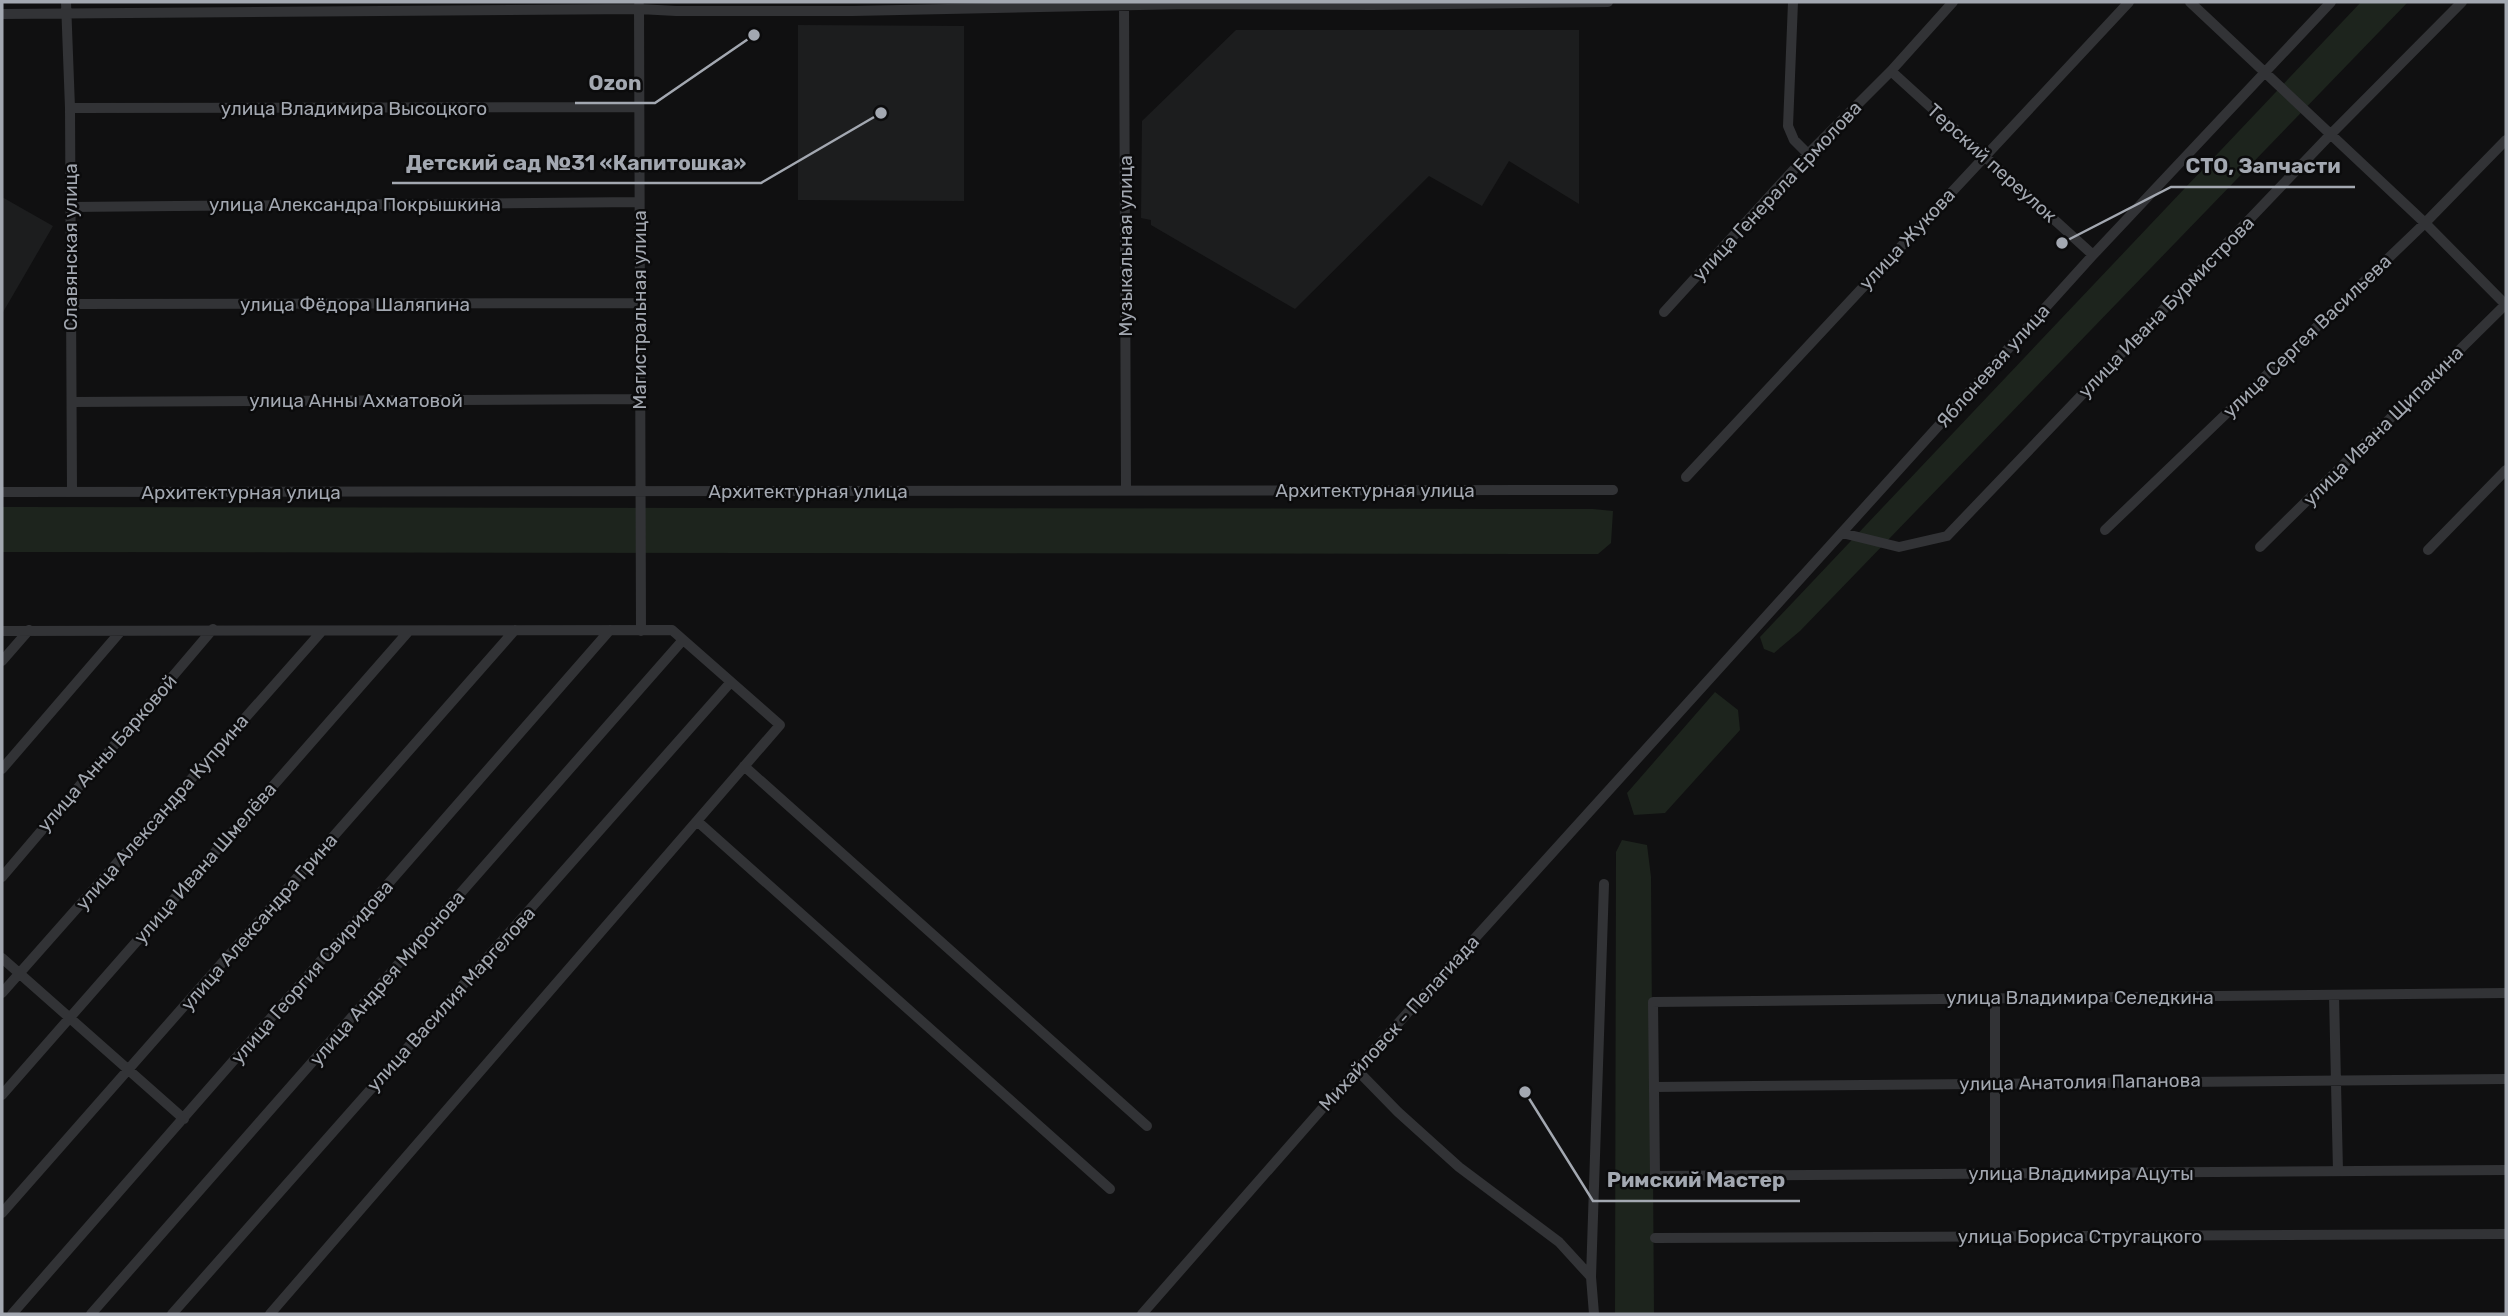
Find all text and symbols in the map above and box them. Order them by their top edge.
callout: Ozon [575,61,655,103]
text: Ozon [589,70,641,95]
street label: улица Генерала Ермолова [1688,96,1866,286]
street label: улица Владимира Высоцкого [221,97,487,120]
street label: Терский переулок [1922,99,2062,227]
callout: Детский сад №31 «Капитошка» [392,141,761,183]
callout: СТО, Запчасти [2171,145,2355,187]
text: Детский сад №31 «Капитошка» [406,150,746,175]
text: СТО, Запчасти [2185,153,2341,178]
street label: Музыкальная улица [1114,155,1137,337]
street label: Славянская улица [59,163,82,331]
street label: улица Жукова [1854,183,1960,295]
street label: улица Александра Покрышкина [209,193,501,216]
street label: Магистральная улица [628,210,651,410]
street label: улица Ивана Бурмистрова [2073,212,2259,402]
street label: улица Сергея Васильева [2218,250,2396,422]
street label: улица Фёдора Шаляпина [240,293,470,316]
street label: Яблоневая улица [1931,299,2055,433]
street label: улица Ивана Щипакина [2298,341,2468,511]
street label: улица Анны Ахматовой [249,389,463,412]
street label: Архитектурная улица [1275,479,1475,502]
street label: Архитектурная улица [708,480,908,503]
street label: Архитектурная улица [141,481,341,504]
street label: улица Анны Барковой [32,670,182,836]
street label: улица Александра Куприна [71,709,253,915]
street label: улица Ивана Шмелёва [129,778,281,948]
street label: улица Александра Грина [176,829,342,1015]
street label: улица Георгия Свиридова [226,875,398,1069]
street label: улица Андрея Миронова [305,886,469,1070]
street label: улица Василия Маргелова [362,902,540,1096]
street label: Михайловск - Пелагиада [1314,930,1484,1116]
street label: улица Владимира Селедкина [1946,986,2214,1009]
street label: улица Анатолия Папанова [1959,1068,2201,1096]
callout: Римский Мастер [1593,1159,1800,1201]
street label: улица Владимира Ацуты [1968,1162,2194,1185]
text: Римский Мастер [1607,1167,1785,1192]
street label: улица Бориса Стругацкого [1958,1225,2202,1248]

